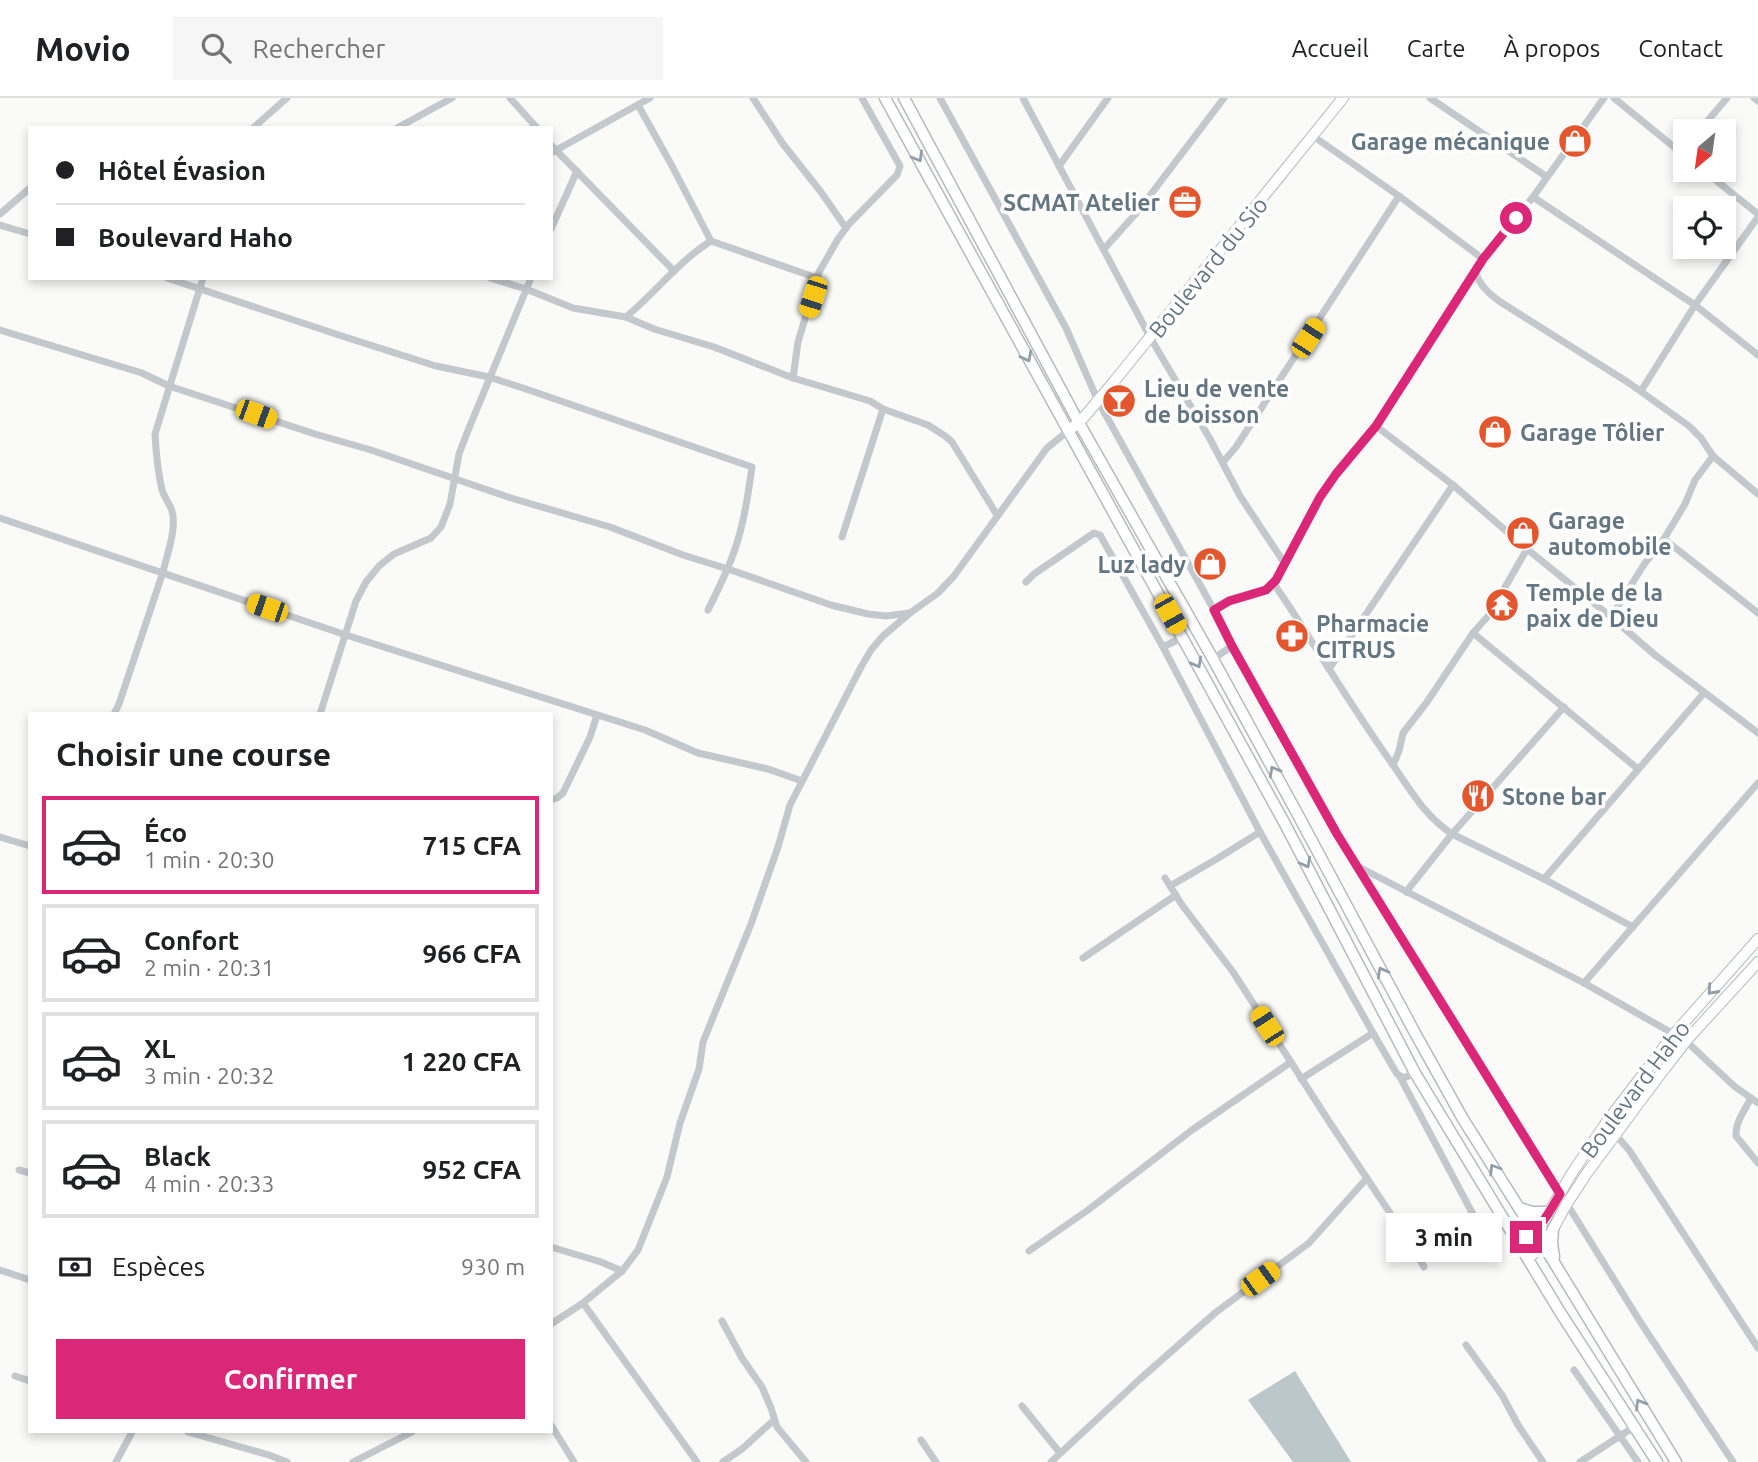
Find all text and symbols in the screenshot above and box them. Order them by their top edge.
search box [173,17,663,80]
icon: search [197,29,235,67]
text: Movio [35,30,131,67]
text: Rechercher [253,34,385,63]
text: Accueil [1292,35,1369,62]
text: Carte [1407,35,1466,62]
text: À propos [1504,35,1600,62]
text: Contact [1638,35,1723,62]
north arrow [1673,119,1736,182]
map controls [1673,119,1736,259]
shop icon: Garage mécanique [1556,122,1594,160]
place label: Garage mécanique [1351,129,1550,154]
one-way arrow [910,150,923,163]
text: Hôtel Évasion [98,156,266,185]
office icon: SCMAT Atelier [1166,183,1204,221]
place label: SCMAT Atelier [1003,190,1161,215]
street label: Boulevard du Sio [1144,192,1272,342]
button: locate [1673,196,1736,259]
route start [1500,202,1532,234]
text: Boulevard Haho [98,223,293,252]
car [797,274,830,320]
car [1288,315,1329,361]
one-way arrow [1019,350,1033,362]
place label: Lieu de vente de boisson [1144,376,1289,427]
bar icon: Lieu de vente de boisson [1100,382,1138,420]
car [233,397,280,431]
shop icon: Garage Tôlier [1476,413,1514,451]
place label: Garage Tôlier [1520,420,1665,445]
place label: Garage automobile [1548,508,1671,559]
shop icon: Garage automobile [1504,514,1542,552]
shop icon: Luz lady [1191,545,1229,583]
place label: Luz lady [1097,552,1186,577]
place label: Temple de la paix de Dieu [1526,580,1663,631]
temple icon: Temple de la paix de Dieu [1483,586,1521,624]
car [244,591,291,625]
car [1151,591,1190,637]
place label: Pharmacie CITRUS [1316,611,1429,662]
pharmacy icon: Pharmacie CITRUS [1273,617,1311,655]
one-way arrow [1189,656,1202,668]
text: Choisir une course [56,736,331,772]
one-way arrow [1269,766,1282,779]
restaurant icon: Stone bar [1459,777,1497,815]
place label: Stone bar [1502,784,1607,809]
icon: car [60,814,123,877]
text: Éco [144,818,187,847]
text: 715 CFA [423,831,521,860]
text: 1 min · 20:30 [144,847,275,872]
one-way arrow [1297,856,1311,868]
icon: car [60,922,123,985]
text: Confort [144,926,239,955]
text: 966 CFA [423,939,521,968]
text: 2 min · 20:31 [144,955,275,980]
one-way arrow [1376,966,1390,979]
one-way arrow [1708,982,1721,995]
car [1247,1003,1288,1049]
street label: Boulevard Haho [1575,1016,1695,1162]
icon: car [60,1030,123,1093]
text: XL [144,1034,175,1063]
text: 1 220 CFA [402,1047,521,1076]
text: 3 min · 20:32 [144,1063,275,1088]
icon: car [60,1138,123,1201]
text: Black [144,1142,211,1171]
text: 952 CFA [423,1155,521,1184]
one-way arrow [1490,1164,1503,1177]
text: 4 min · 20:33 [144,1171,275,1196]
callout: 3 min [1386,1212,1502,1262]
route end [1510,1221,1542,1253]
text: 3 min [1415,1225,1473,1250]
icon: cash [56,1248,94,1286]
text: Espèces [112,1252,205,1281]
text: 930 m [461,1254,525,1279]
car [1237,1258,1284,1300]
button: Confirmer [56,1339,525,1419]
one-way arrow [1636,1398,1649,1411]

